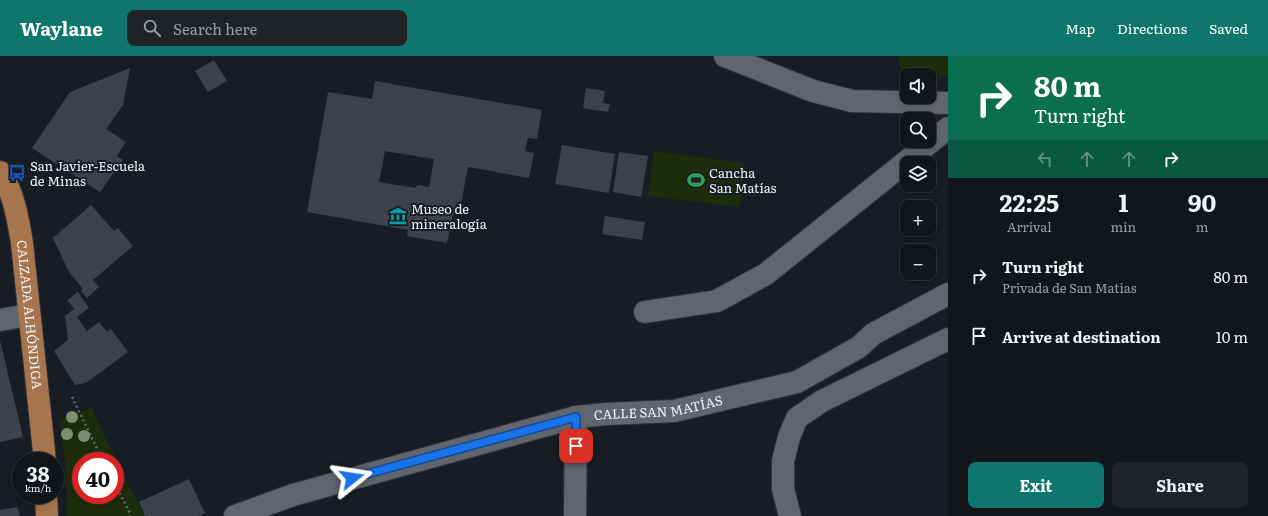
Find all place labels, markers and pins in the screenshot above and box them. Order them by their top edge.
place label: San Javier-Escuela de Minas [30,156,145,190]
bus stop icon: San Javier-Escuela de Minas [7,163,27,183]
place label: Cancha San Matías [709,163,777,197]
sports icon: Cancha San Matías [686,170,706,190]
place label: Museo de mineralogía [411,199,487,233]
museum icon: Museo de mineralogía [388,206,408,226]
pin [559,429,593,463]

